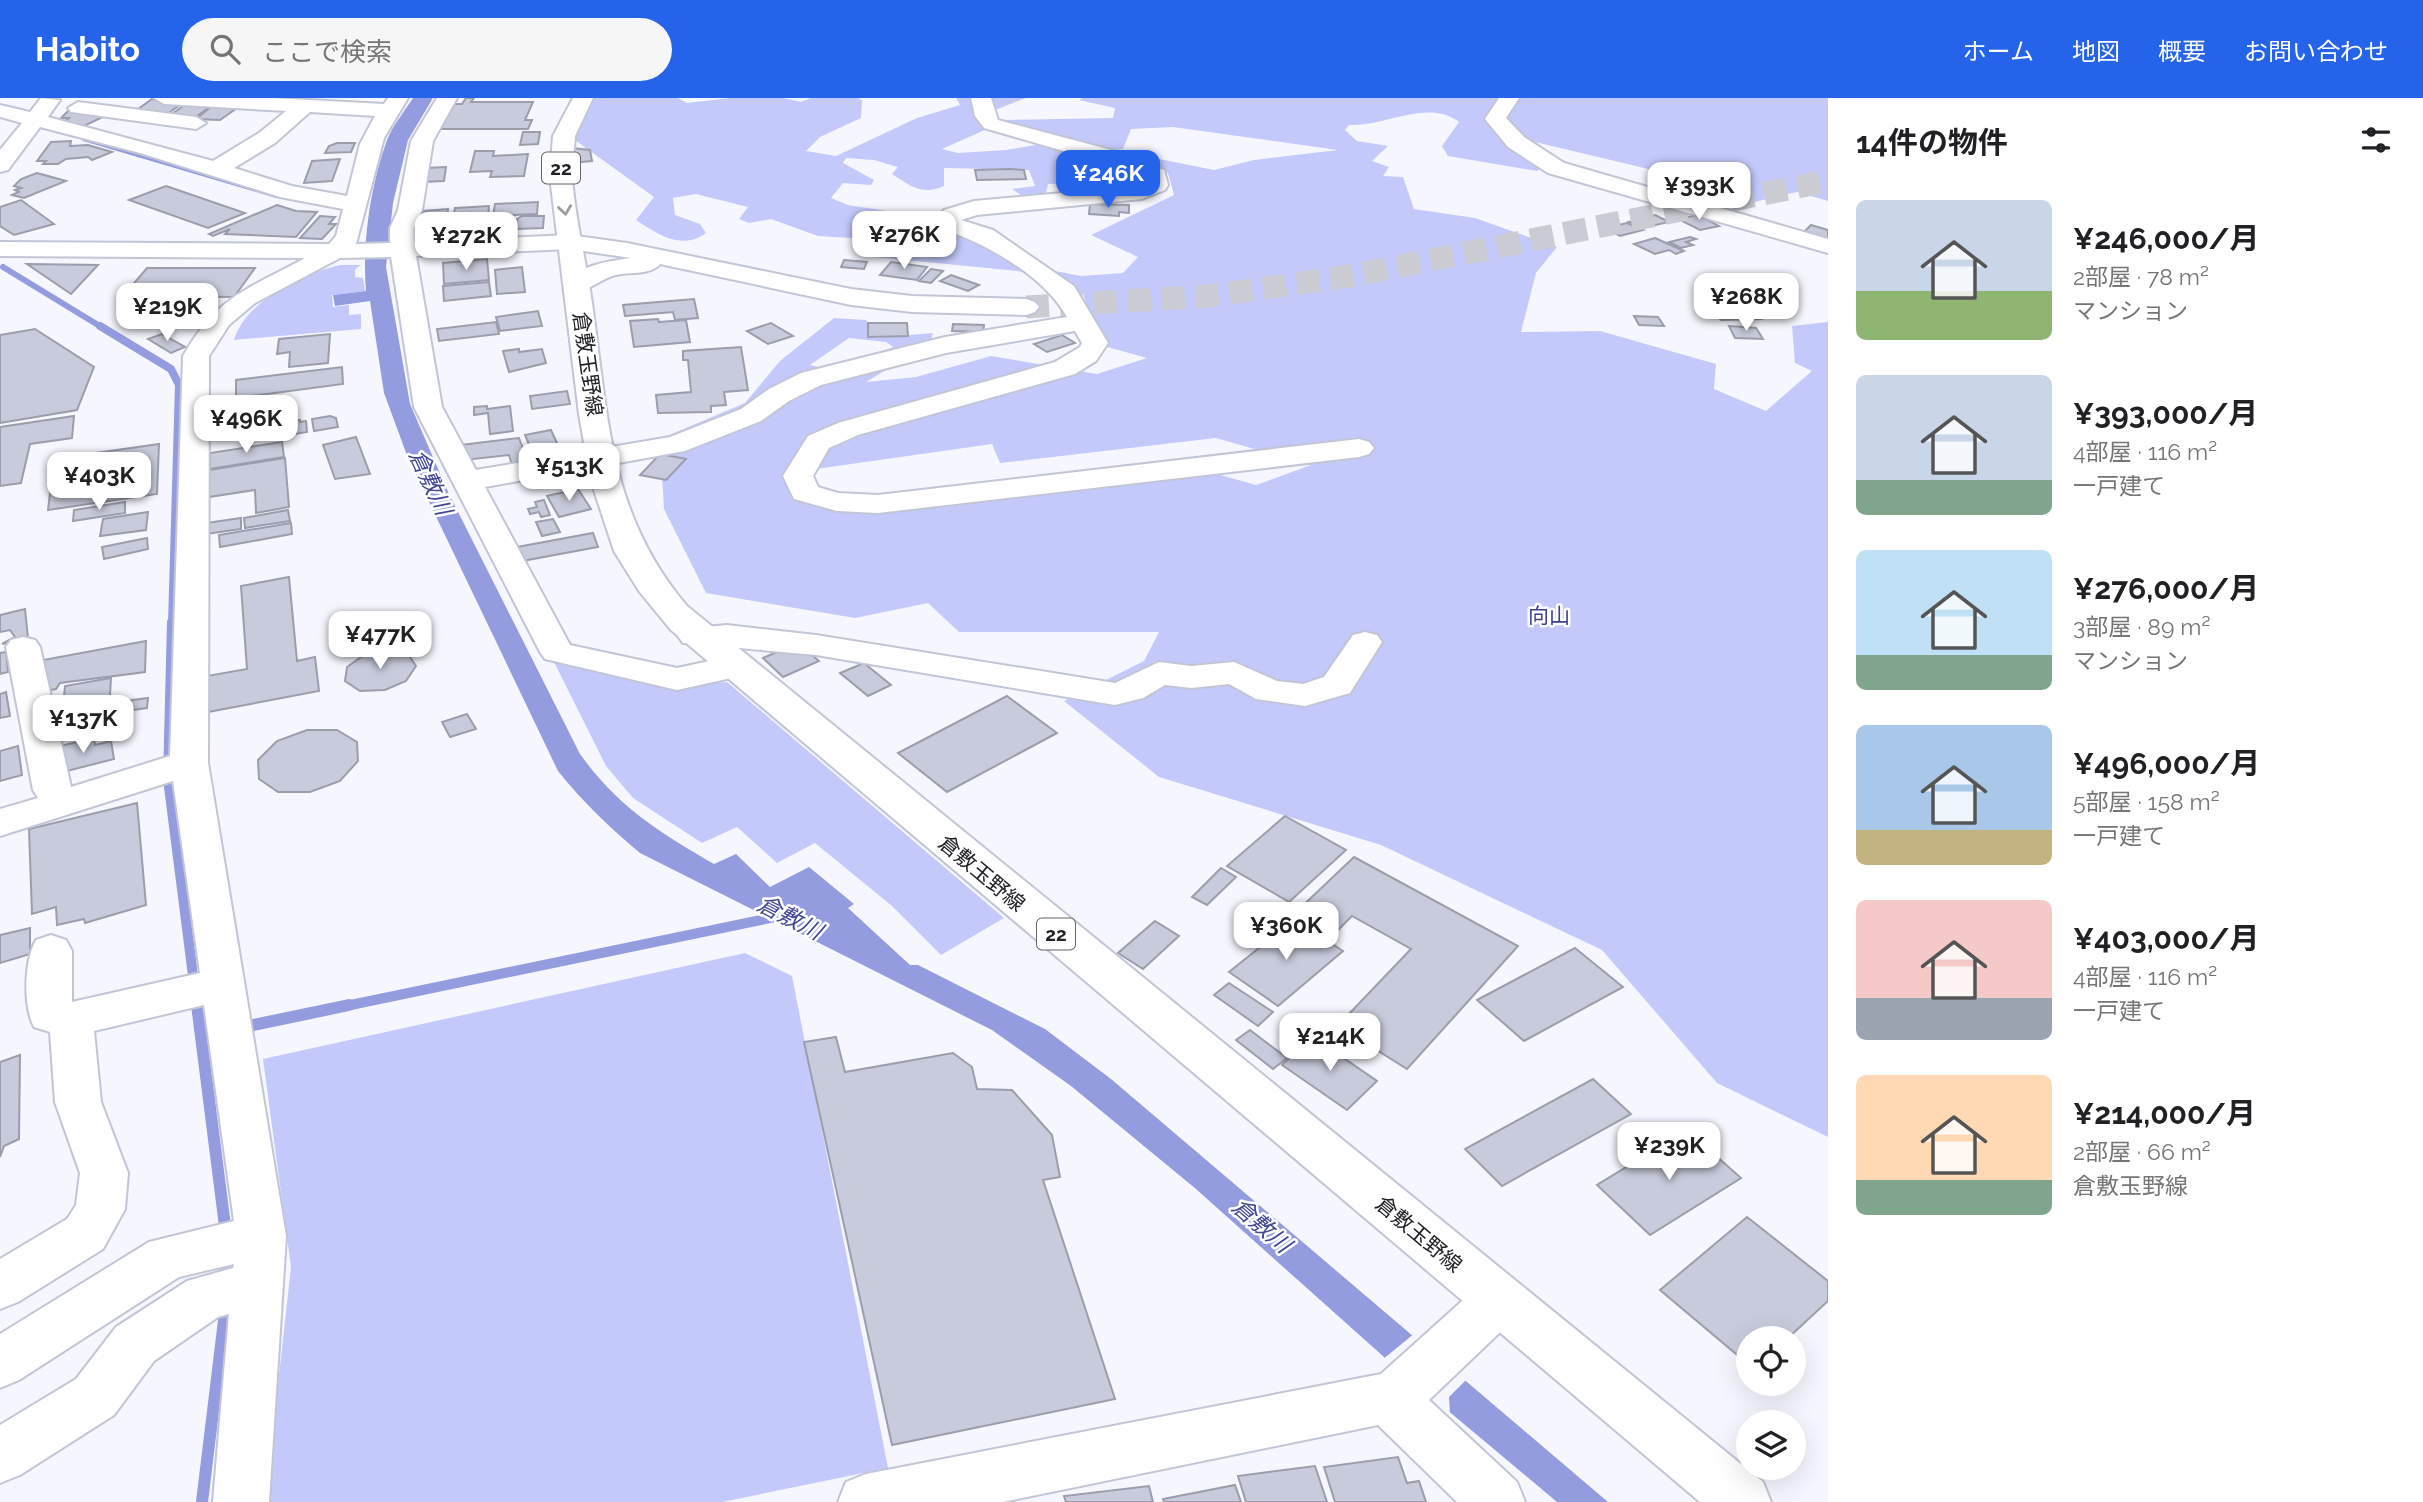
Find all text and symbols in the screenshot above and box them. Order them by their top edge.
search box [182,18,672,81]
text: Habito [35,30,140,69]
icon: search [206,30,244,68]
text: ここで検索 [262,37,392,67]
text: ホーム [1963,37,2034,66]
text: 地図 [2072,37,2120,66]
text: 概要 [2158,37,2206,66]
text: お問い合わせ [2244,37,2388,66]
icon: filters [2357,121,2395,159]
text: 14件の物件 [1856,125,2008,160]
pin: ¥246K [1059,150,1157,210]
road number: 22 [542,152,580,184]
text: ¥246K [1072,159,1144,186]
pin: ¥393K [1650,162,1748,222]
text: ¥393K [1664,171,1734,198]
one-way arrow [558,204,573,216]
pin: ¥272K [417,212,515,272]
pin: ¥276K [855,212,953,271]
text: ¥276K [868,220,940,247]
text: ¥272K [431,221,501,248]
text: ¥246,000/月 [2073,221,2259,256]
icon: home [1912,228,1996,312]
text: 2部屋 · 78 m² [2073,263,2209,290]
pin: ¥268K [1697,274,1795,333]
text: ¥268K [1710,282,1782,309]
pin: ¥219K [118,284,216,343]
text: ¥219K [132,292,202,319]
text: マンション [2073,297,2188,324]
street label: 倉敷玉野線 [568,310,608,418]
pin: ¥496K [197,396,295,455]
text: ¥393,000/月 [2073,396,2258,431]
icon: home [1912,403,1996,487]
text: ¥496K [210,404,282,431]
text: 4部屋 · 116 m² [2073,438,2217,465]
pin: ¥513K [520,444,618,503]
water label: 倉敷川 [404,445,459,522]
pin: ¥403K [50,452,148,512]
text: ¥513K [535,452,603,479]
text: ¥403K [63,461,135,488]
text: 一戸建て [2073,472,2165,499]
text: ¥276,000/月 [2073,571,2259,606]
icon: home [1912,578,1996,662]
park label: 向山 [1528,603,1570,628]
pin: ¥477K [331,612,429,671]
text: 3部屋 · 89 m² [2073,613,2210,640]
text: ¥477K [345,620,415,647]
text: マンション [2073,647,2188,674]
pin: ¥137K [34,696,132,755]
text: ¥137K [49,704,117,731]
text: ¥496,000/月 [2073,746,2260,781]
icon: home [1912,753,1996,837]
text: 5部屋 · 158 m² [2073,788,2220,815]
text: 一戸建て [2073,822,2165,849]
street label: 倉敷玉野線 [934,830,1030,916]
water label: 倉敷川 [753,889,830,946]
pin: ¥360K [1237,902,1335,962]
text: ¥360K [1250,911,1322,938]
road number: 22 [1037,918,1075,950]
text: ¥403,000/月 [2073,921,2259,956]
icon: home [1912,928,1996,1012]
text: 4部屋 · 116 m² [2073,963,2217,990]
text: 一戸建て [2073,997,2165,1024]
pin: ¥214K [1281,1014,1379,1073]
text: ¥214K [1295,1022,1365,1049]
text: ¥214,000/月 [2073,1096,2256,1131]
icon: home [1912,1103,1996,1187]
pin: ¥239K [1620,1122,1718,1182]
text: ¥239K [1633,1131,1705,1158]
text: 2部屋 · 66 m² [2073,1138,2211,1165]
text: 倉敷玉野線 [2073,1172,2188,1199]
street label: 倉敷玉野線 [1371,1191,1467,1277]
water label: 倉敷川 [1227,1192,1299,1260]
map controls [1736,1326,1806,1480]
button: locate [1736,1326,1806,1396]
button: layers [1736,1410,1806,1480]

